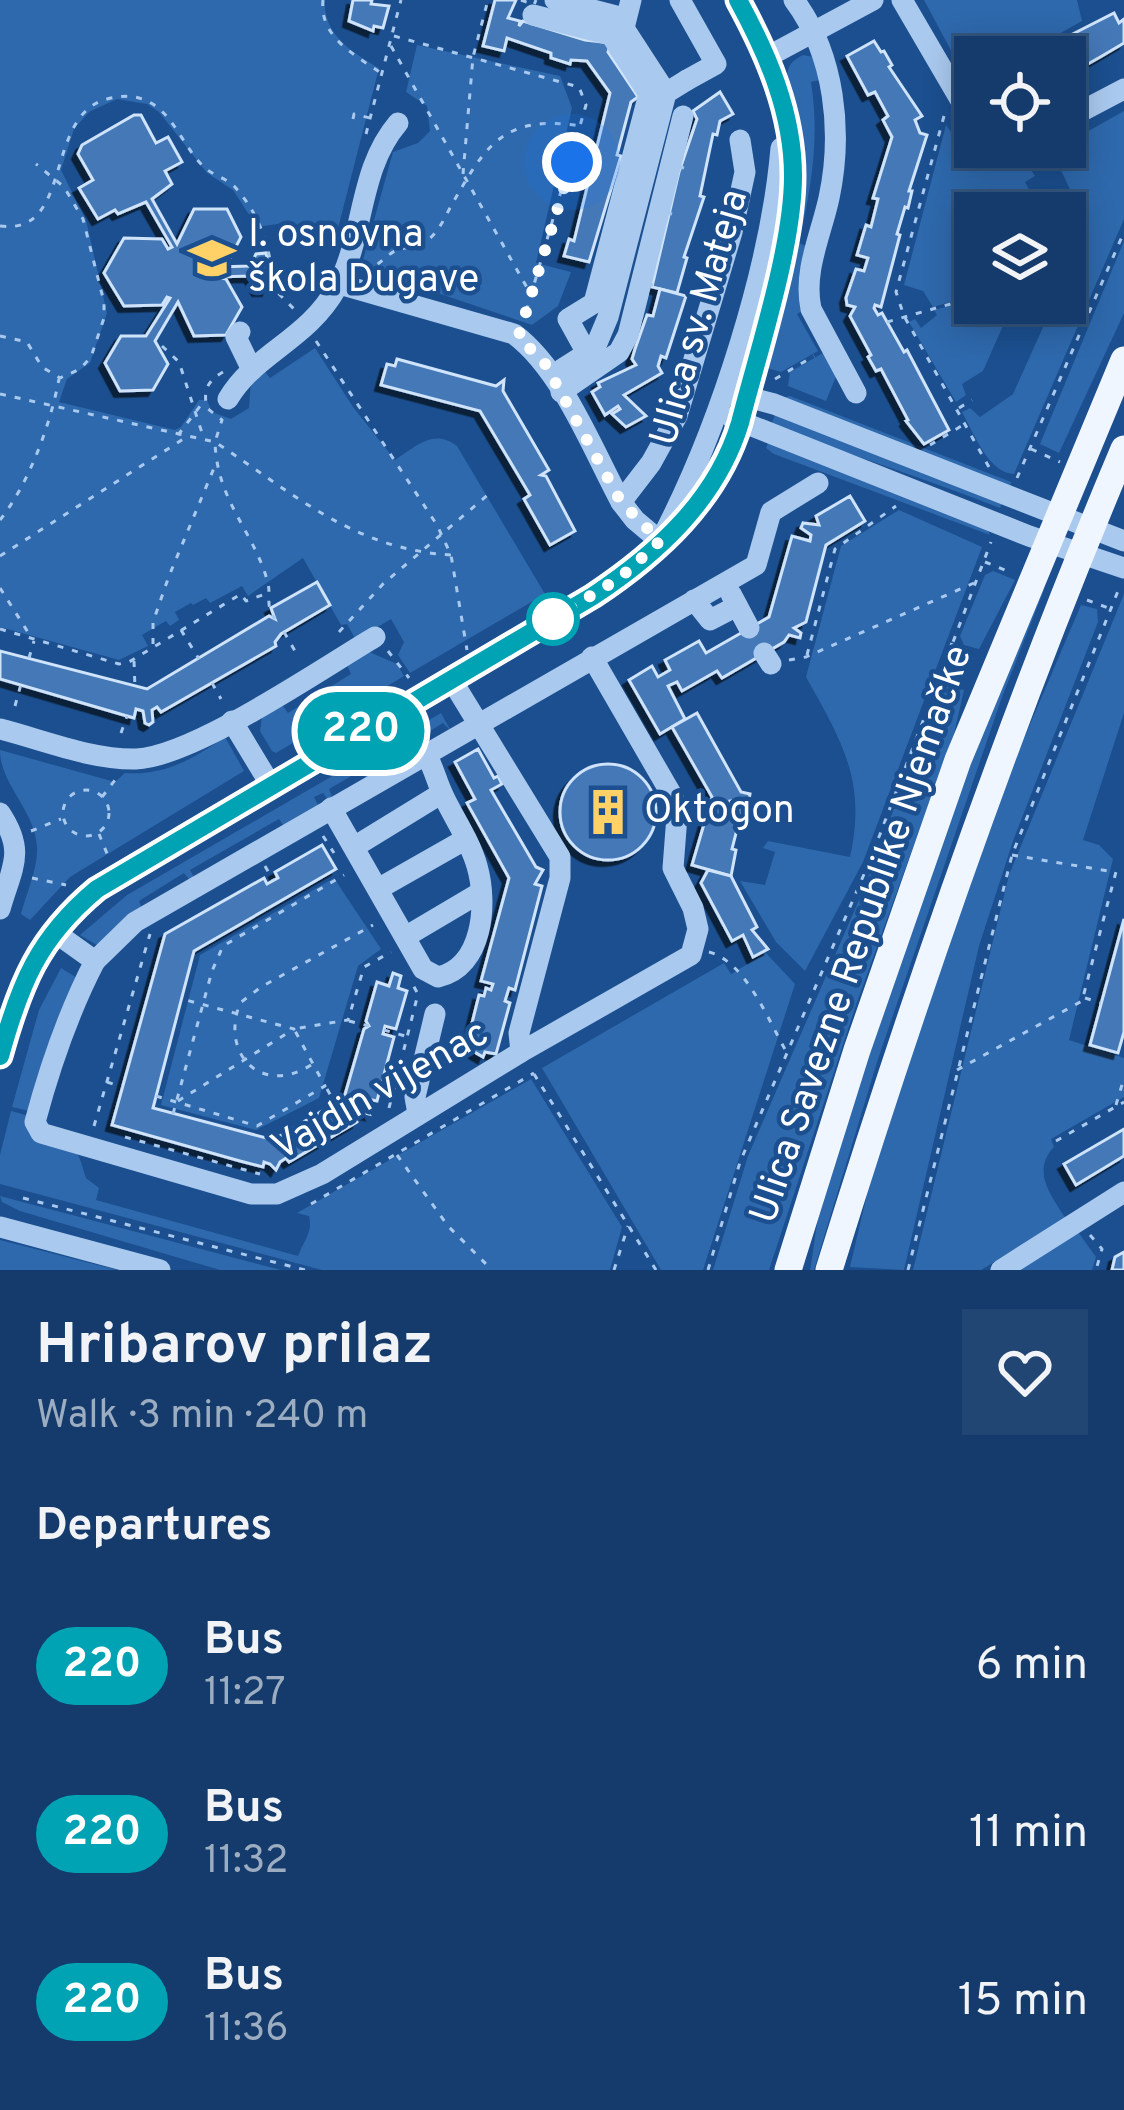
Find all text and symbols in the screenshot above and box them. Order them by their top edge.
map controls [954,36,1086,324]
button: locate [954,36,1086,168]
your location [542,132,602,192]
street label: Ulica sv. Mateja [641,184,761,452]
button: layers [954,192,1086,324]
place label: I. osnovna škola Dugave [248,212,479,306]
school or university icon: I. osnovna škola Dugave [187,233,237,283]
unlabelled marker [528,594,578,644]
street label: Ulica Savezne Republike Njemačke [741,640,985,1230]
line badge: 220 [292,692,430,770]
text: 220 [322,704,400,757]
building icon: Oktogon [583,787,633,837]
place label: Oktogon [644,788,795,837]
street label: Vajdin vijenac [264,1010,498,1174]
button: heart [962,1309,1088,1435]
text: Hribarov prilaz [36,1312,433,1384]
text: Walk · 3 min · 240 m [36,1393,368,1442]
text: Departures [36,1499,272,1556]
text: Bus [204,1613,284,1670]
text: 6 min [976,1638,1088,1695]
text: 220 [63,1639,141,1692]
text: 11:27 [204,1670,286,1719]
text: Bus [204,1781,284,1838]
text: 11 min [969,1806,1088,1863]
text: 220 [63,1807,141,1860]
text: 11:32 [204,1838,288,1887]
text: Bus [204,1949,284,2006]
text: 15 min [958,1974,1088,2031]
text: 220 [63,1975,141,2028]
text: 11:36 [204,2006,289,2055]

